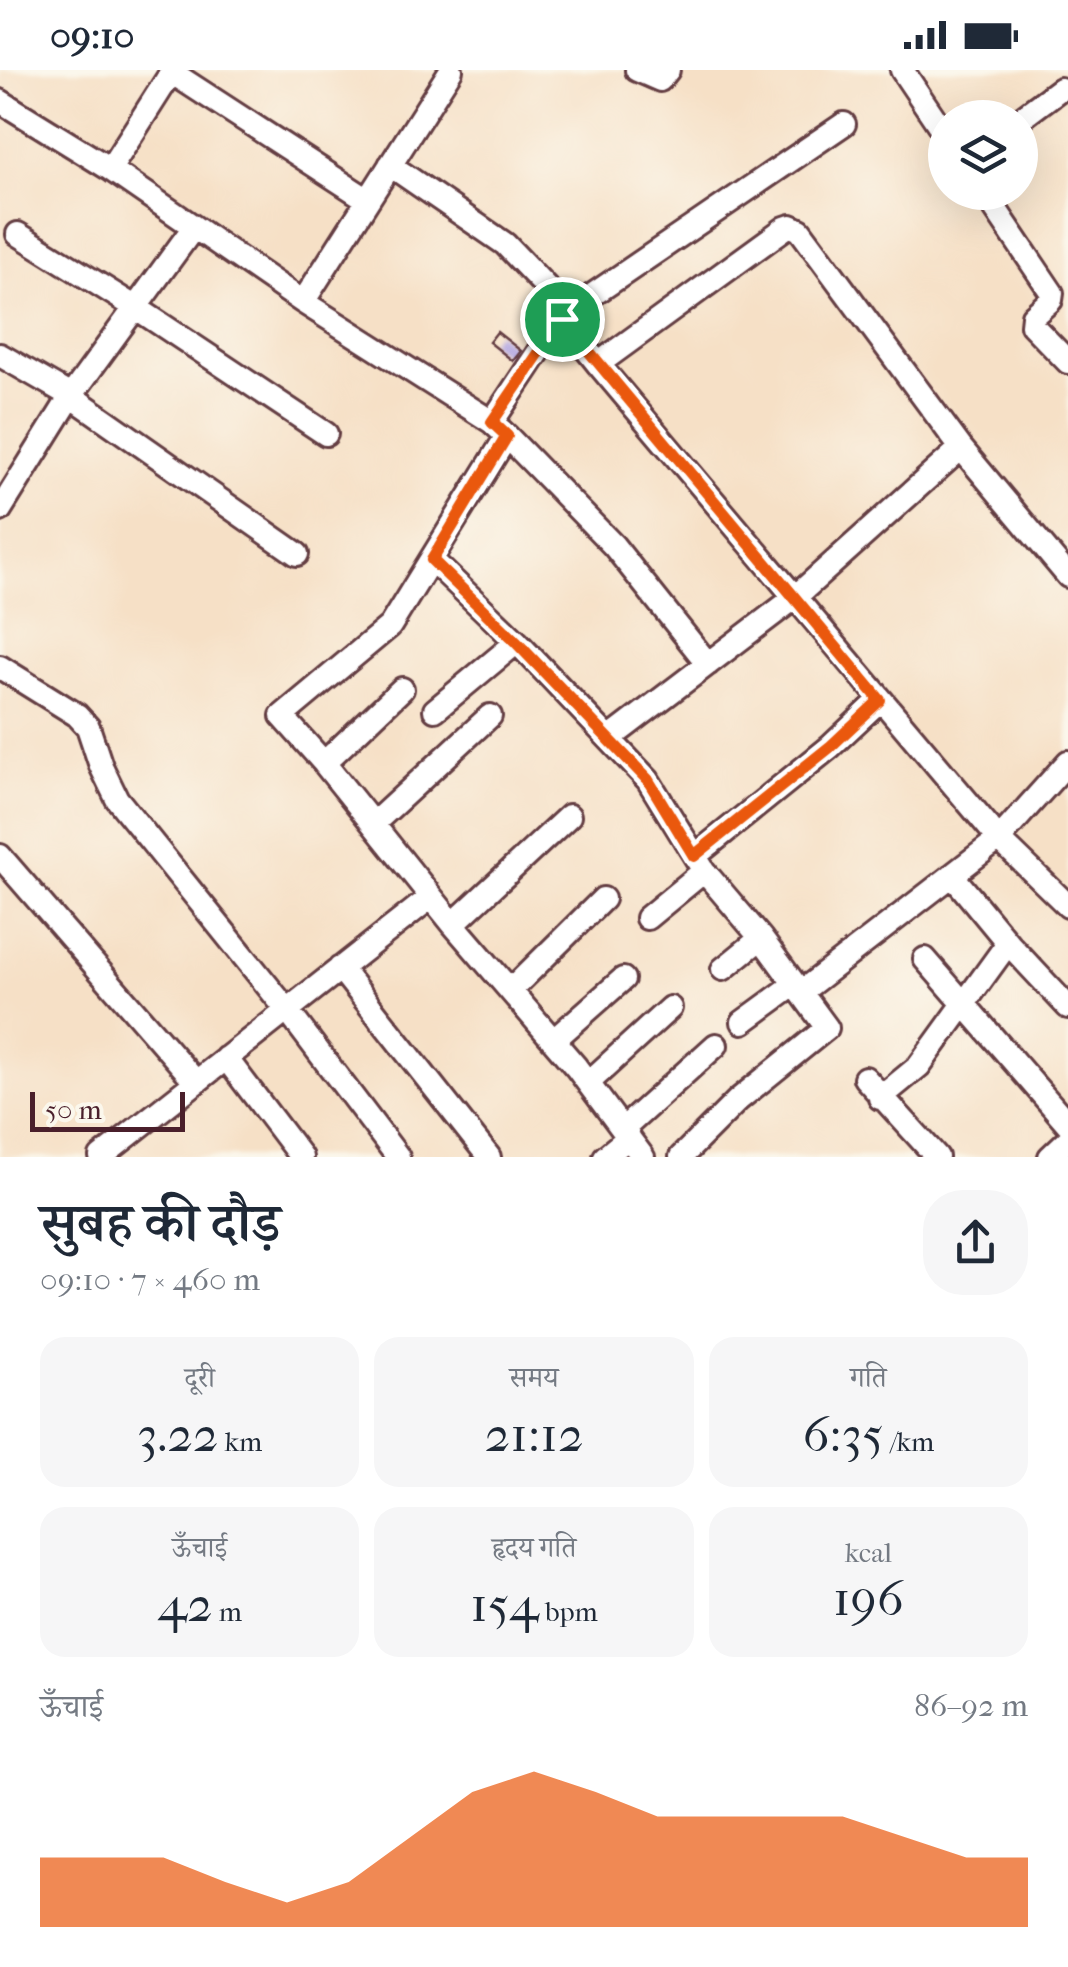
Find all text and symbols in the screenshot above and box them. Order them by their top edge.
text: 09:10 [50,13,134,58]
map controls [928,100,1038,210]
button: layers [928,100,1038,210]
pin [520,277,605,362]
icon: arrive [535,292,590,347]
scale bar [30,1087,185,1132]
text: 50 m [45,1093,102,1126]
button: share [923,1190,1028,1295]
text: सुबह की दौड़ [40,1191,280,1255]
text: 09:10 · 7 × 460 m [40,1261,260,1298]
text: दूरी [184,1361,215,1394]
text: समय [509,1361,559,1394]
text: गति [850,1361,887,1394]
text: 3.22 [137,1405,219,1464]
text: 21:12 [484,1405,584,1464]
text: 6:35 [802,1405,884,1464]
text: km [219,1425,262,1458]
text: /km [884,1425,934,1458]
text: ऊँचाई [172,1531,227,1564]
text: हृदय गति [492,1531,576,1564]
text: kcal [845,1536,892,1569]
text: 196 [833,1569,904,1628]
text: 42 [157,1575,213,1634]
text: 154 [470,1575,539,1634]
text: m [213,1595,242,1628]
text: bpm [539,1595,598,1628]
text: 86–92 m [914,1687,1028,1724]
text: ऊँचाई [40,1688,103,1725]

